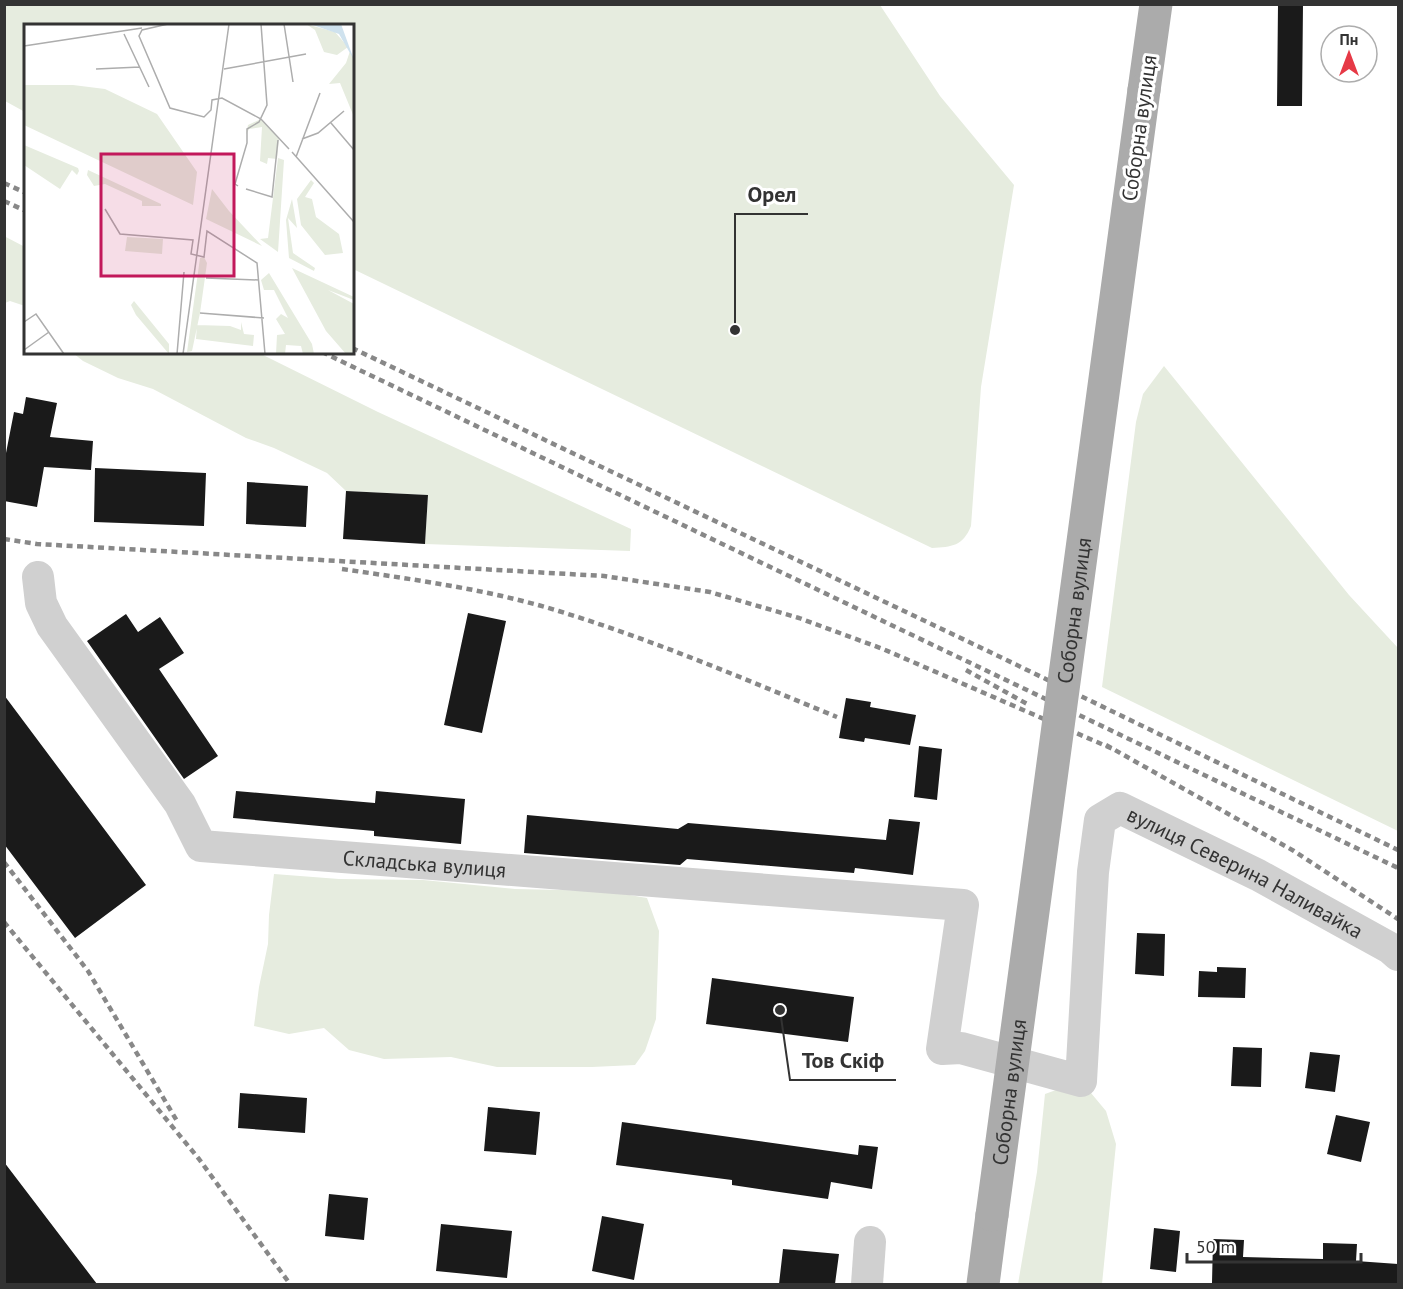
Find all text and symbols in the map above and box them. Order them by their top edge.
inset map [24,24,354,354]
north arrow [1319,24,1379,84]
text: Пн [1340,29,1358,49]
street label: Соборна вулиця [1115,53,1163,203]
callout: Орел [735,174,808,214]
text: Орел [748,180,796,208]
street label: Соборна вулиця [1050,536,1097,685]
street label: вулиця Северина Наливайка [1123,800,1368,944]
street label: Складська вулиця [342,844,507,883]
street label: Соборна вулиця [985,1017,1032,1167]
callout: Тов Скіф [790,1040,896,1080]
text: Тов Скіф [802,1046,884,1074]
scale bar [1187,1226,1361,1264]
text: 50 m [1196,1235,1235,1258]

